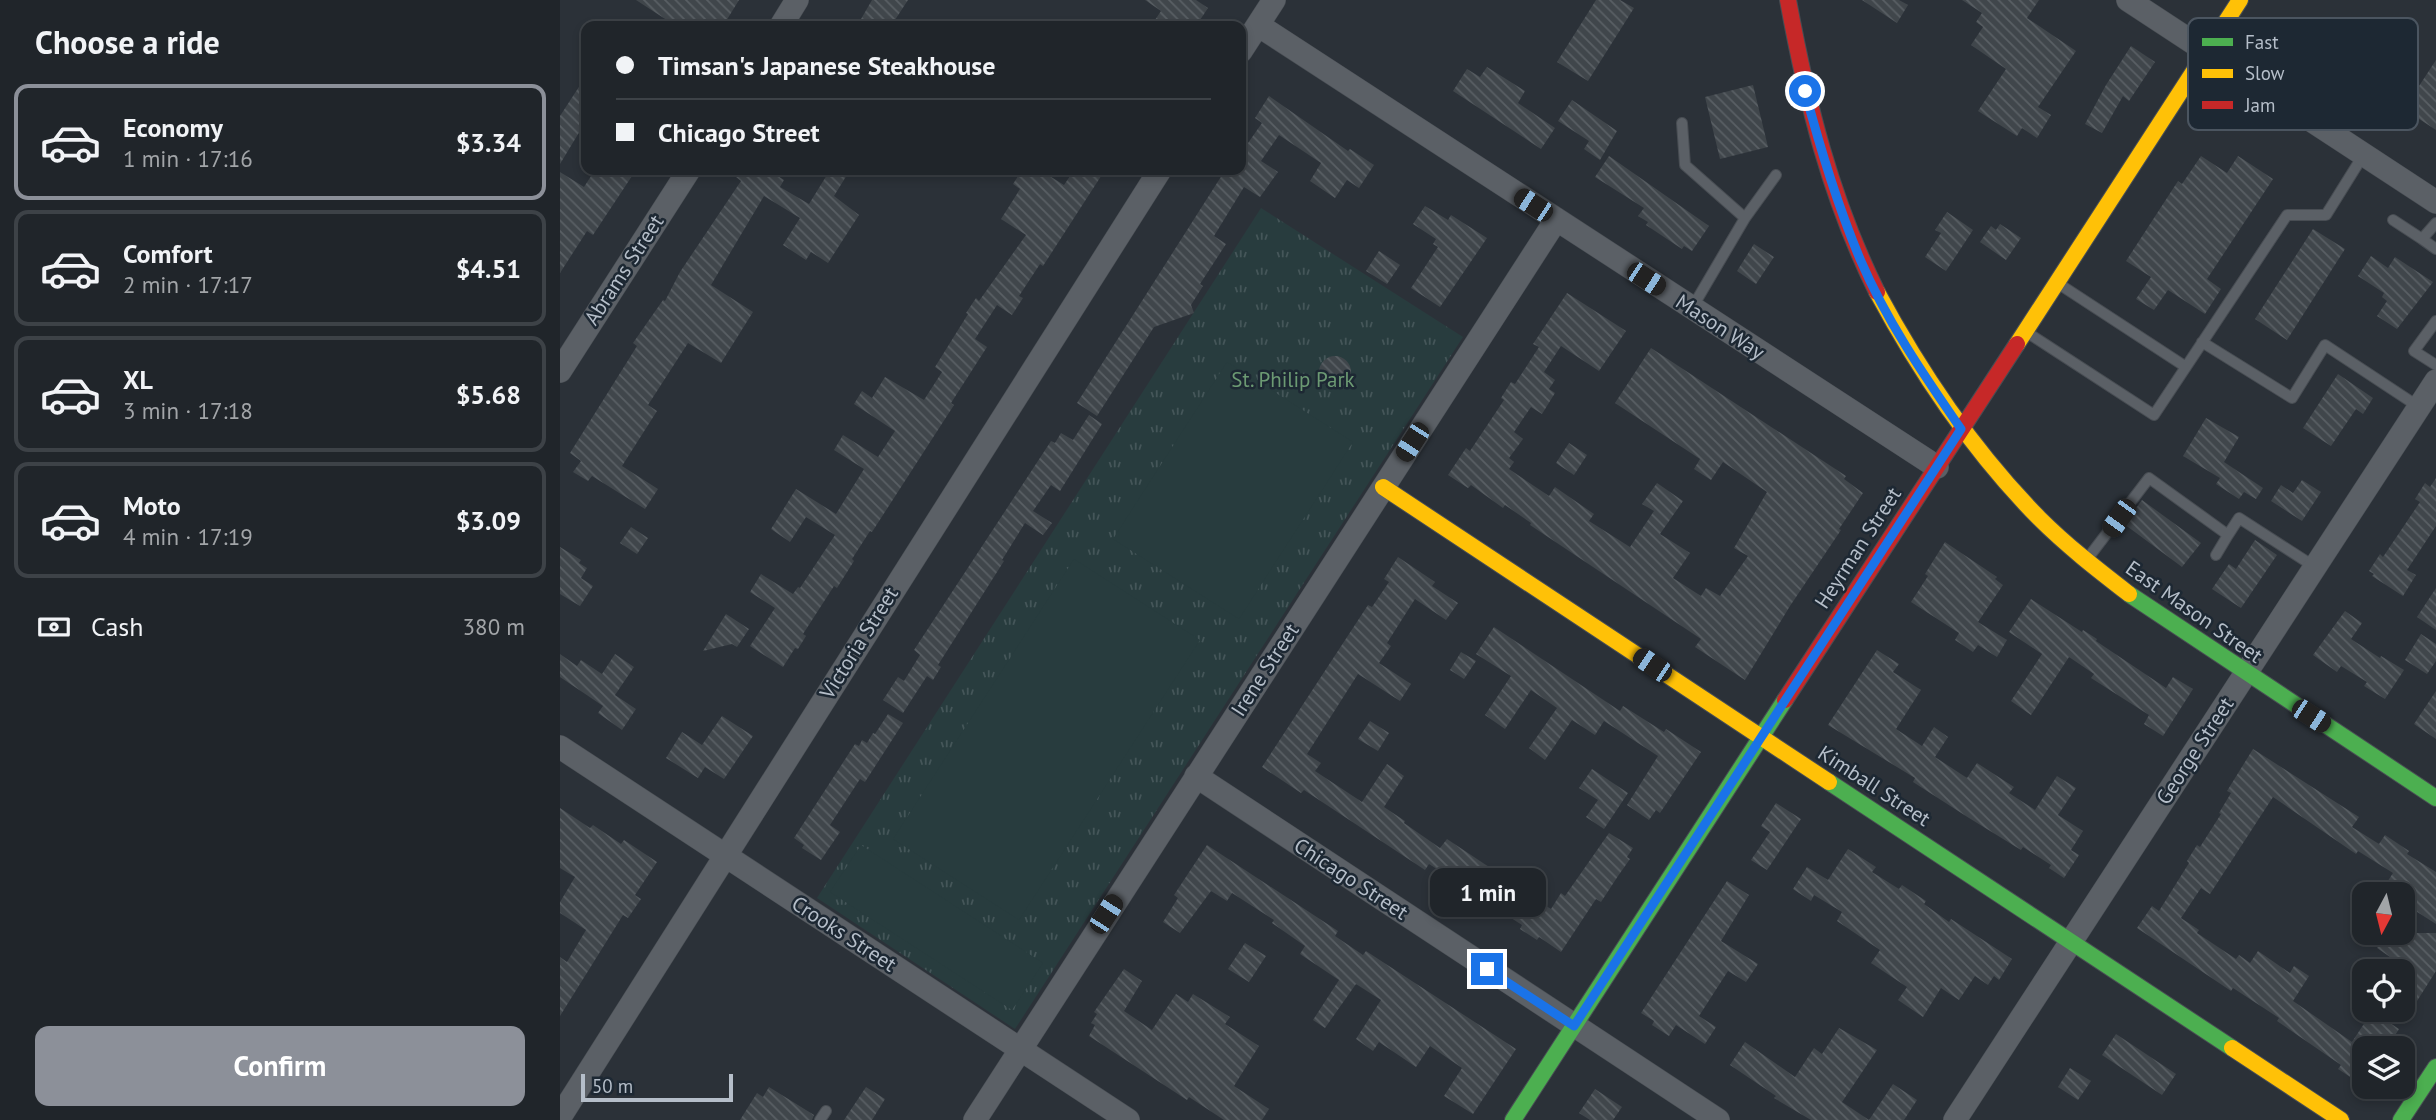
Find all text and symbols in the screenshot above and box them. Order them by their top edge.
legend [2188,18,2418,130]
text: Choose a ride [35,21,220,63]
text: Fast [2245,30,2279,54]
text: Timsan's Japanese Steakhouse [658,49,996,82]
text: Slow [2245,61,2285,85]
route start [1789,75,1821,107]
text: Jam [2244,93,2275,117]
icon: car [39,111,102,174]
text: Economy [123,111,223,144]
text: Chicago Street [658,116,820,149]
text: $3.34 [456,126,521,159]
text: 1 min · 17:16 [123,144,253,173]
car [1510,185,1557,225]
street label: Abrams Street [578,209,669,330]
icon: car [39,237,102,300]
text: Comfort [123,237,213,270]
text: $4.51 [456,252,521,285]
car [1623,259,1670,299]
text: 2 min · 17:17 [123,270,253,299]
street label: Mason Way [1671,288,1770,365]
icon: car [39,363,102,426]
text: XL [123,363,153,396]
park label: St. Philip Park [1231,366,1355,393]
text: $5.68 [456,378,521,411]
text: 3 min · 17:18 [123,396,253,425]
car [1392,419,1433,465]
street label: Heyrman Street [1808,482,1907,614]
icon: car [39,489,102,552]
text: Moto [123,489,181,522]
car [2099,495,2140,541]
text: $3.09 [456,504,521,537]
text: 4 min · 17:19 [123,522,253,551]
street label: East Mason Street [2121,554,2268,669]
street label: Victoria Street [813,581,904,705]
icon: cash [35,608,73,646]
text: Cash [91,610,143,643]
text: 380 m [463,612,525,641]
street label: Irene Street [1225,618,1305,721]
car [1629,645,1676,685]
street label: George Street [2150,692,2239,810]
car [2288,696,2335,736]
street label: Kimball Street [1813,739,1936,832]
street label: Chicago Street [1289,832,1413,926]
callout: 1 min [1429,867,1545,916]
text: 1 min [1460,878,1516,907]
north arrow [2352,882,2415,945]
map controls [2352,882,2415,1099]
street label: Crooks Street [787,890,902,977]
car [1086,891,1127,937]
route end [1471,953,1503,985]
button: locate [2352,959,2415,1022]
button: Confirm [35,1026,525,1106]
button: layers [2352,1036,2415,1099]
scale bar [581,1071,733,1103]
text: 50 m [592,1074,633,1098]

